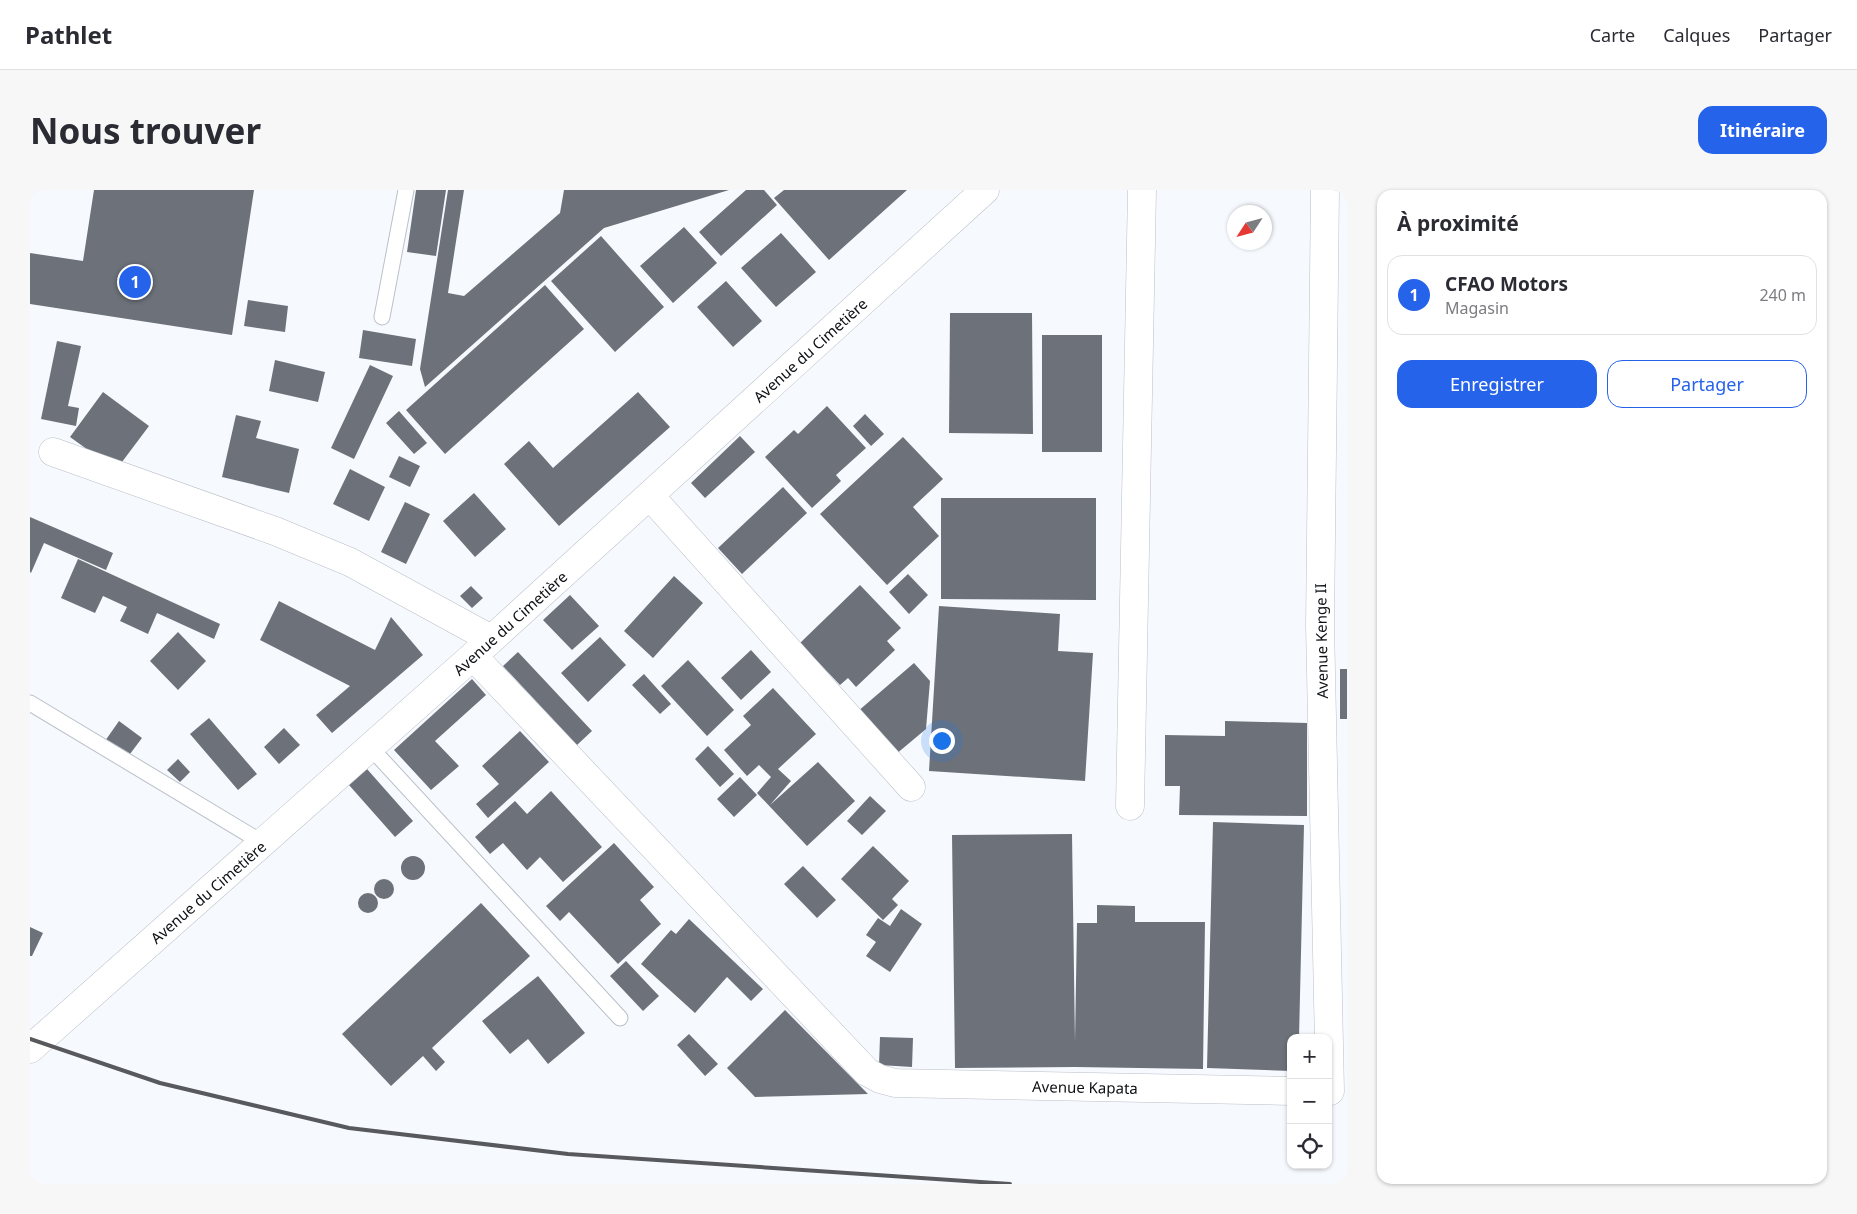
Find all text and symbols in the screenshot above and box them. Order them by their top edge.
text: Pathlet [25,18,112,51]
text: Carte [1590,23,1635,47]
text: Calques [1663,23,1730,47]
text: Partager [1758,23,1832,47]
button: Itinéraire [1698,106,1827,154]
text: Nous trouver [30,107,261,154]
north arrow [1227,205,1272,250]
text: À proximité [1397,209,1519,237]
pin: 1 [119,263,151,301]
text: CFAO Motors [1445,271,1568,297]
text: 1 [1409,284,1419,306]
text: 240 m [1759,284,1806,306]
street label: Avenue du Cimetière [749,293,871,407]
text: Magasin [1445,297,1509,319]
button: Enregistrer [1397,360,1597,408]
button: Partager [1607,360,1807,408]
street label: Avenue du Cimetière [449,566,571,680]
street label: Avenue Kenge II [1310,583,1332,699]
your location [929,728,955,754]
street label: Avenue du Cimetière [146,836,270,948]
map controls [1287,1034,1332,1169]
button: + [1287,1034,1332,1079]
street label: Avenue Kapata [1032,1076,1138,1098]
button: − [1287,1079,1332,1124]
button: locate [1287,1124,1332,1169]

